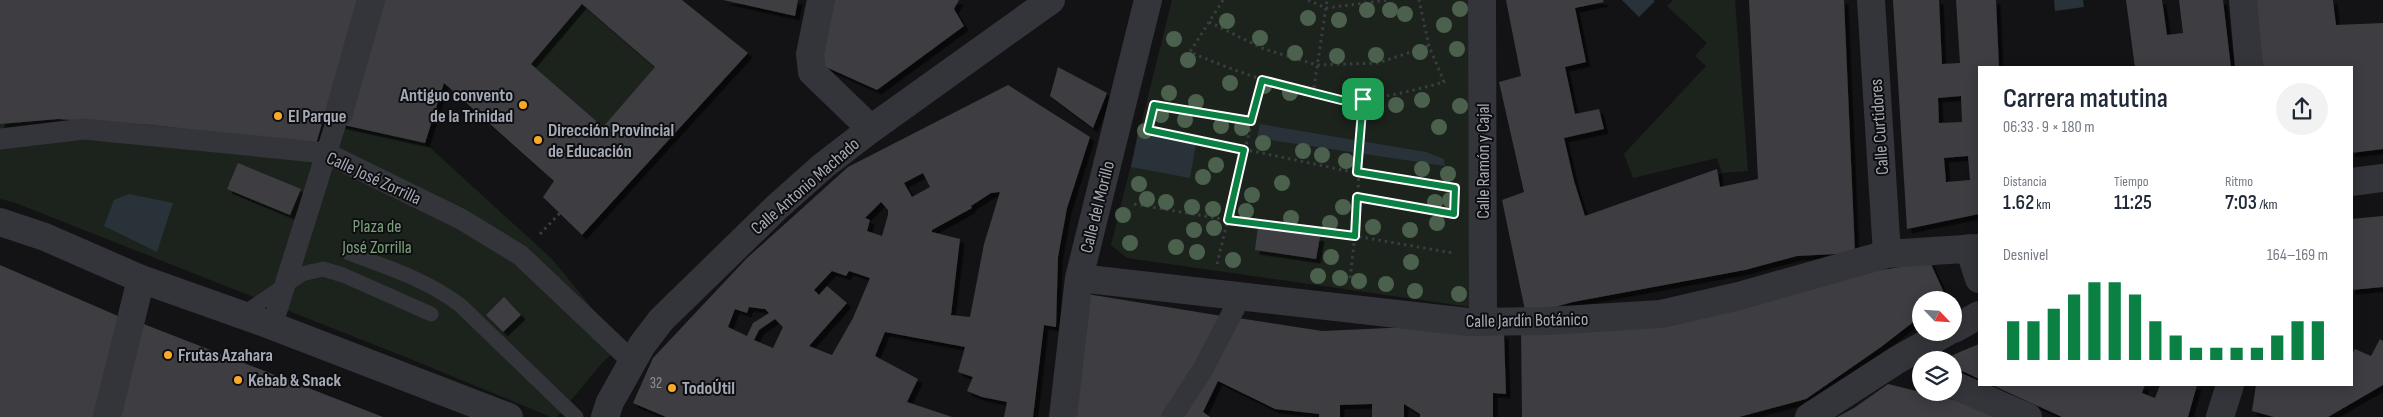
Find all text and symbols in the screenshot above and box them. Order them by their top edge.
pin [1342,78,1384,120]
street label: Calle Curtidores [1866,78,1893,176]
text: Carrera matutina [2003,82,2168,115]
button: share [2276,83,2328,135]
place label: Antiguo convento de la Trinidad [399,85,513,127]
icon: arrive [1349,85,1377,113]
marker: Antiguo convento de la Trinidad [517,99,529,111]
street label: Calle Ramón y Cajal [1473,103,1494,219]
place label: El Parque [288,106,346,127]
marker: El Parque [272,110,284,122]
text: 06:33 · 9 × 180 m [2003,118,2094,137]
place label: Dirección Provincial de Educación [548,120,674,162]
marker: Dirección Provincial de Educación [532,134,544,146]
street label: Calle Antonio Machado [747,134,864,239]
street label: Calle José Zorrilla [323,147,424,209]
street label: Calle del Morillo [1076,159,1119,255]
text: Distancia [2003,173,2047,190]
text: Tiempo [2114,173,2149,190]
text: Ritmo [2225,173,2253,190]
text: 1.62 [2003,190,2034,215]
text: 11:25 [2114,190,2152,215]
text: 7:03 [2225,190,2257,215]
text: km [2034,196,2051,213]
text: /km [2257,196,2277,213]
park label: Plaza de José Zorrilla [341,216,412,258]
text: Desnivel [2003,246,2048,265]
text: 164–169 m [2267,246,2328,265]
north arrow [1912,291,1962,341]
map controls [1912,291,1962,401]
street label: Calle Jardín Botánico [1466,309,1588,332]
place label: Frutas Azahara [178,345,273,366]
marker: Frutas Azahara [162,349,174,361]
button: layers [1912,351,1962,401]
place label: Kebab & Snack [248,370,342,391]
marker: Kebab & Snack [232,374,244,386]
house number: 32 [650,374,662,393]
place label: TodoÚtil [682,378,735,399]
marker: TodoÚtil [666,382,678,394]

